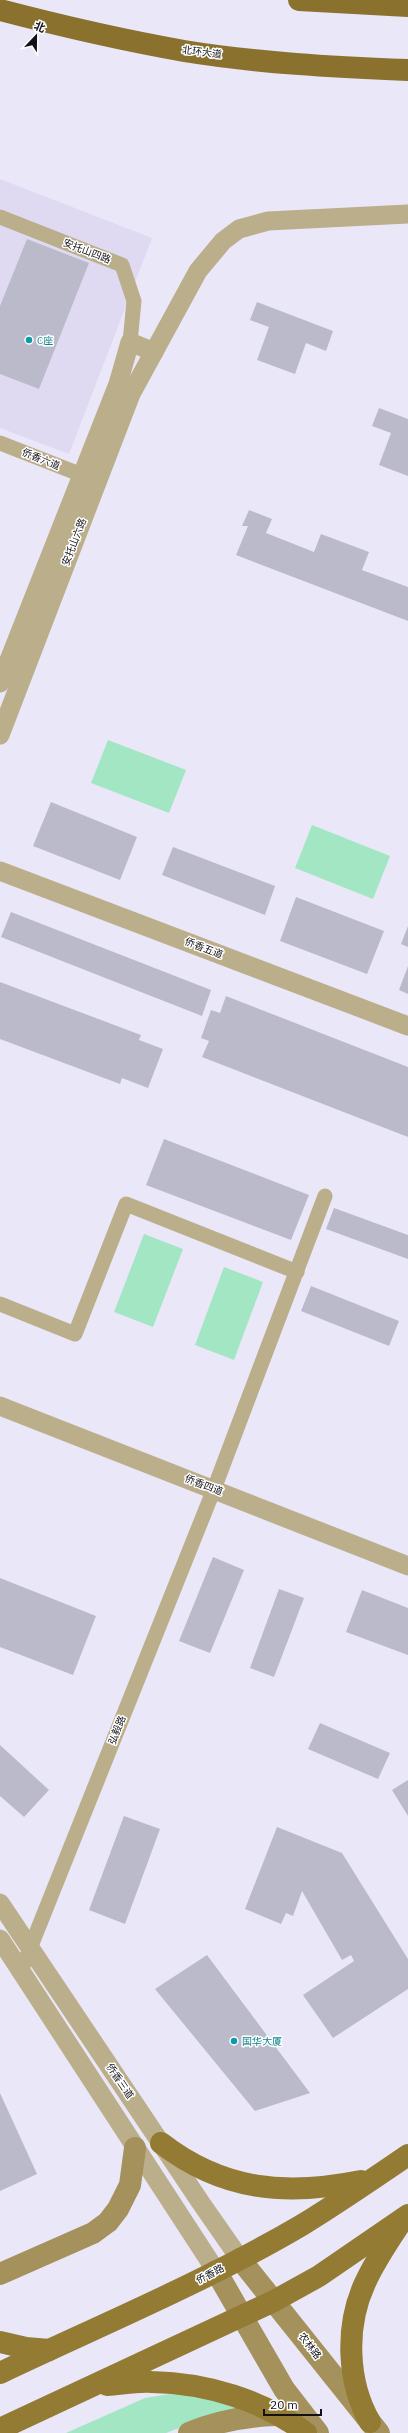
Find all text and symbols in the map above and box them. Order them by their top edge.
north arrow [16,16,56,56]
text: 北 [32,18,47,35]
street label: 北环大道 [181,43,223,61]
street label: 安托山四路 [61,236,113,266]
place label: C座 [37,334,53,347]
marker: C座 [24,335,34,345]
street label: 侨香六道 [19,445,62,473]
street label: 安托山六路 [59,516,89,568]
street label: 侨香五道 [182,934,225,961]
street label: 侨香四道 [182,1471,225,1498]
street label: 弘毅路 [105,1714,129,1746]
place label: 国华大厦 [242,2035,282,2048]
marker: 国华大厦 [229,2036,239,2046]
street label: 侨香三道 [103,2060,137,2101]
street label: 侨香路 [193,2261,226,2287]
street label: 农林路 [296,2330,324,2362]
scale bar [264,2391,321,2417]
text: 20 m [270,2397,298,2412]

